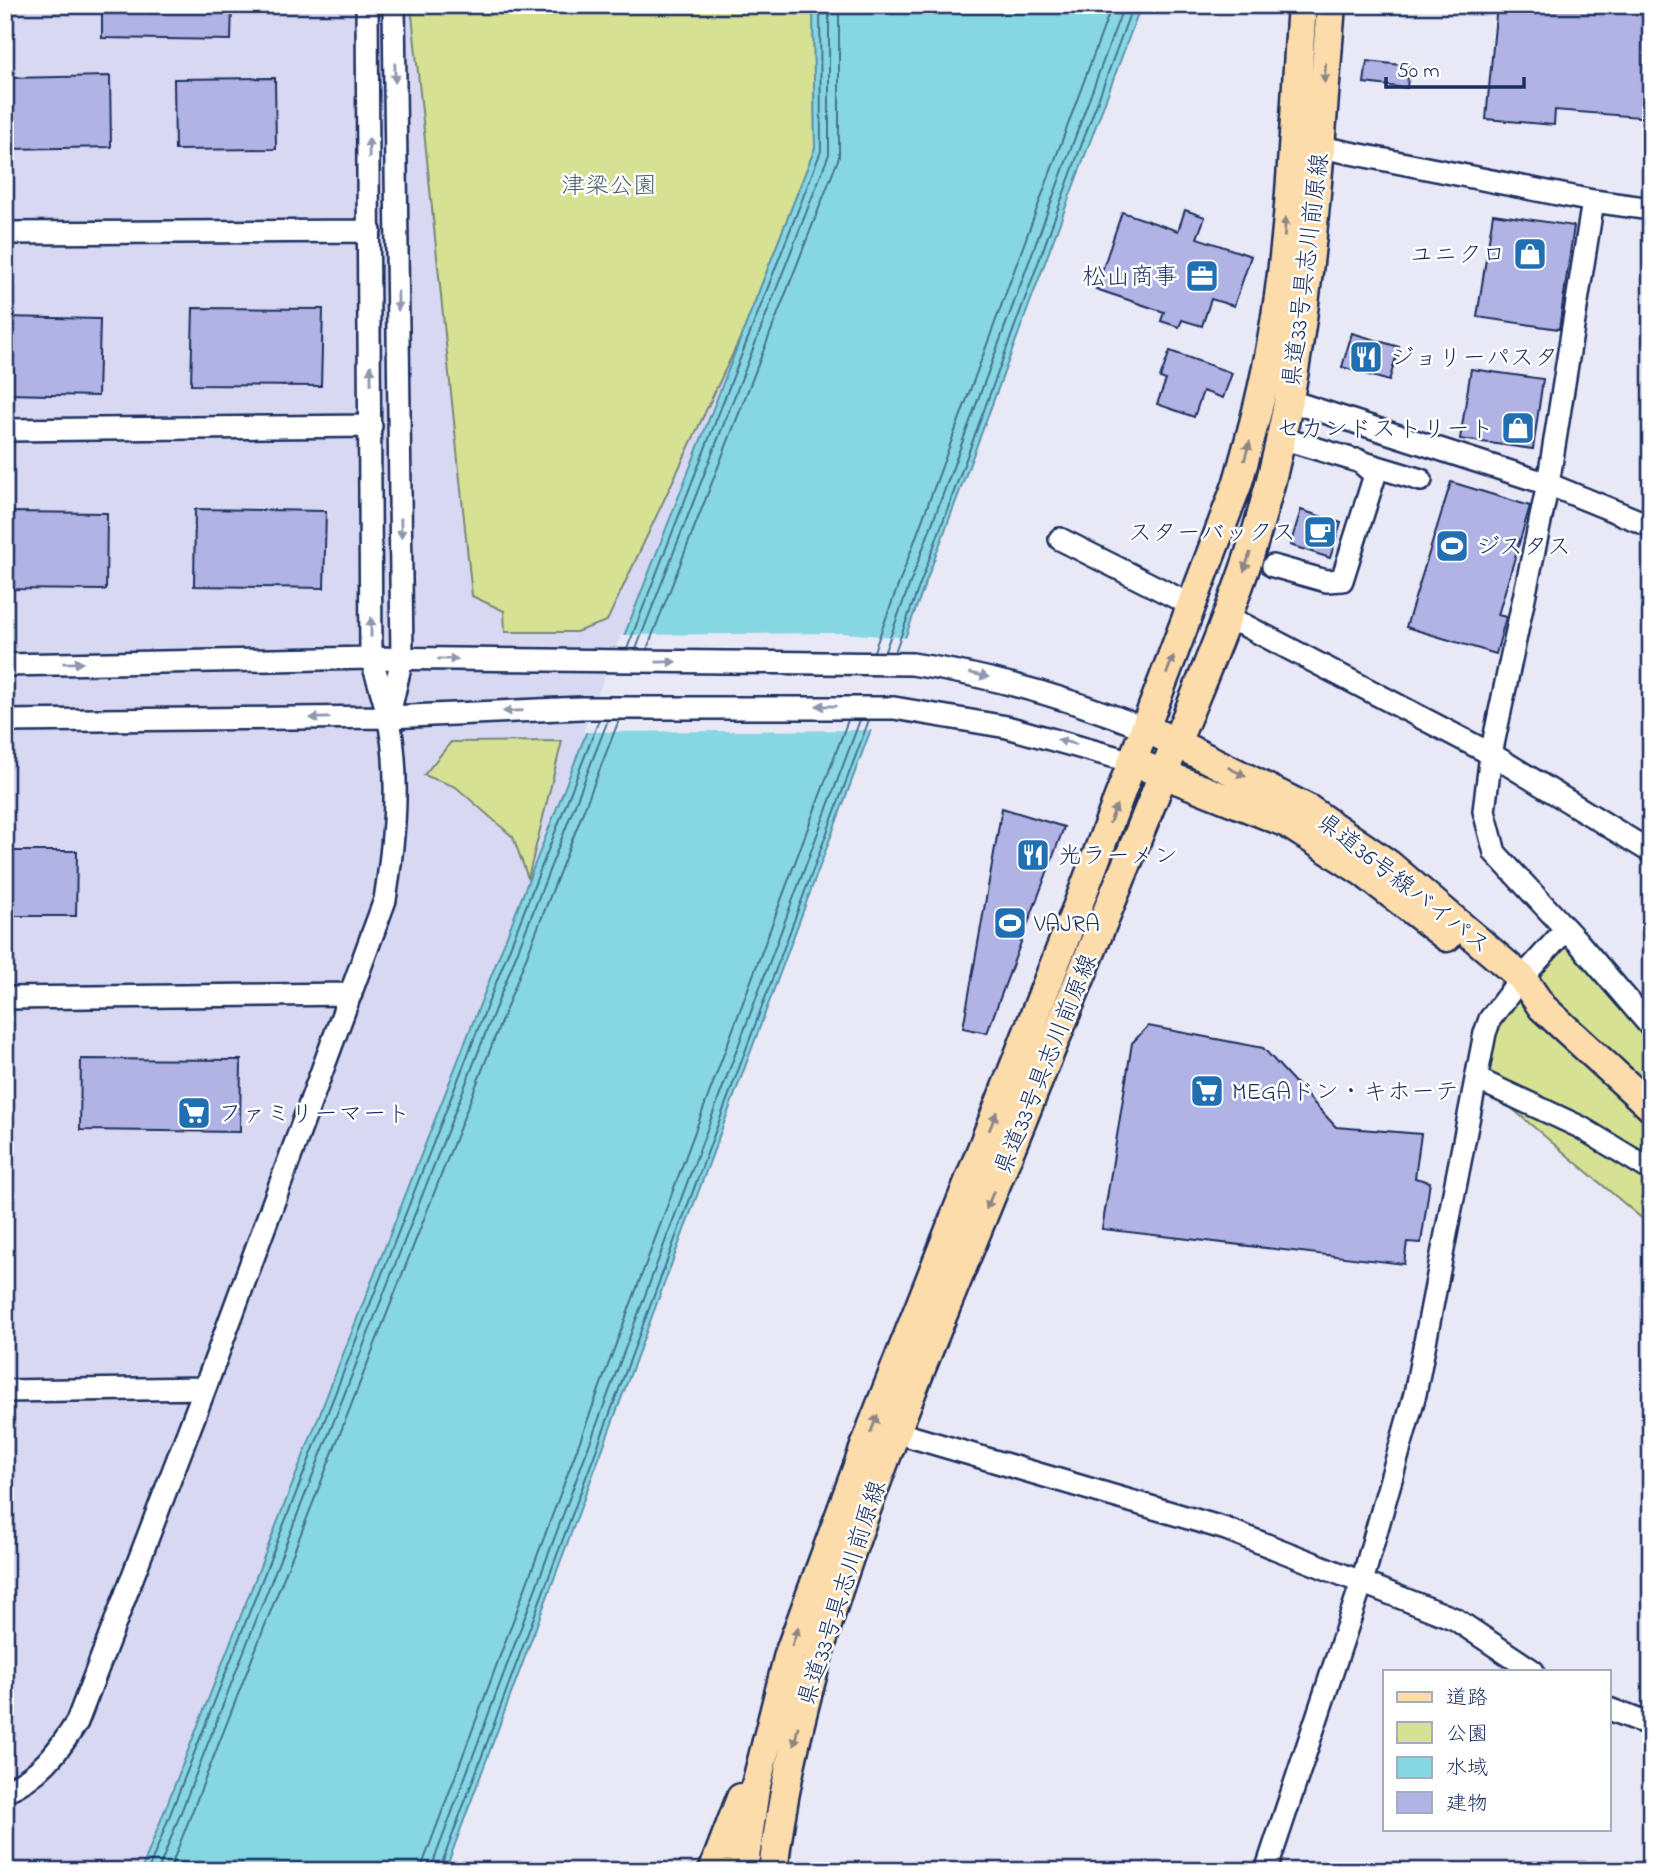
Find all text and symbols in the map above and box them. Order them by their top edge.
scale bar [1386,46,1525,90]
text: 50 m [1397,57,1440,87]
one-way arrow [389,63,401,85]
one-way arrow [1319,63,1330,85]
one-way arrow [363,136,375,158]
street label: 県道33号具志川前原線 [1276,151,1339,389]
park label: 津梁公園 [561,170,657,205]
one-way arrow [1280,216,1291,238]
shop icon: ユニクロ [1511,235,1549,273]
place label: ユニクロ [1410,239,1506,274]
office icon: 松山商事 [1183,257,1221,295]
place label: 松山商事 [1082,261,1178,296]
one-way arrow [392,290,404,312]
restaurant icon: ジョリーパスタ [1347,338,1385,376]
place label: ジョリーパスタ [1390,342,1558,377]
one-way arrow [365,364,377,386]
shop icon: セカンドストリート [1499,409,1537,447]
place label: セカンドストリート [1276,413,1494,448]
one-way arrow [1242,440,1252,461]
cafe icon: スターバックス [1301,513,1339,551]
place label: スターバックス [1128,517,1296,552]
one-way arrow [395,518,406,540]
sports icon: ジスタス [1433,527,1471,565]
place label: ジスタス [1476,531,1571,566]
one-way arrow [1241,552,1252,573]
one-way arrow [365,616,377,638]
one-way arrow [437,654,459,665]
one-way arrow [1165,654,1176,675]
one-way arrow [655,656,677,668]
one-way arrow [63,658,85,669]
one-way arrow [968,670,990,681]
one-way arrow [815,700,837,712]
one-way arrow [502,705,524,716]
one-way arrow [309,712,331,724]
one-way arrow [1056,736,1078,747]
one-way arrow [1227,767,1247,778]
one-way arrow [1107,803,1118,824]
street label: 県道36号線バイパス [1308,806,1497,964]
restaurant icon: 光ラーメン [1014,836,1052,874]
place label: 光ラーメン [1058,840,1178,875]
sports icon: VAJRA [991,904,1029,942]
place label: VAJRA [1033,908,1100,943]
street label: 県道33号具志川前原線 [987,949,1108,1181]
supermarket icon: MEGAドン・キホーテ [1188,1072,1226,1110]
place label: MEGAドン・キホーテ [1232,1076,1459,1111]
supermarket icon: ファミリーマート [175,1094,213,1132]
place label: ファミリーマート [218,1098,410,1133]
one-way arrow [987,1110,998,1131]
one-way arrow [984,1189,995,1210]
one-way arrow [868,1413,879,1434]
street label: 県道33号具志川前原線 [790,1476,896,1711]
one-way arrow [790,1627,801,1648]
legend [1383,1670,1610,1830]
text: 道路 [1446,1684,1488,1714]
text: 公園 [1446,1720,1488,1750]
one-way arrow [791,1725,802,1747]
text: 水域 [1446,1754,1488,1784]
text: 建物 [1446,1790,1488,1820]

